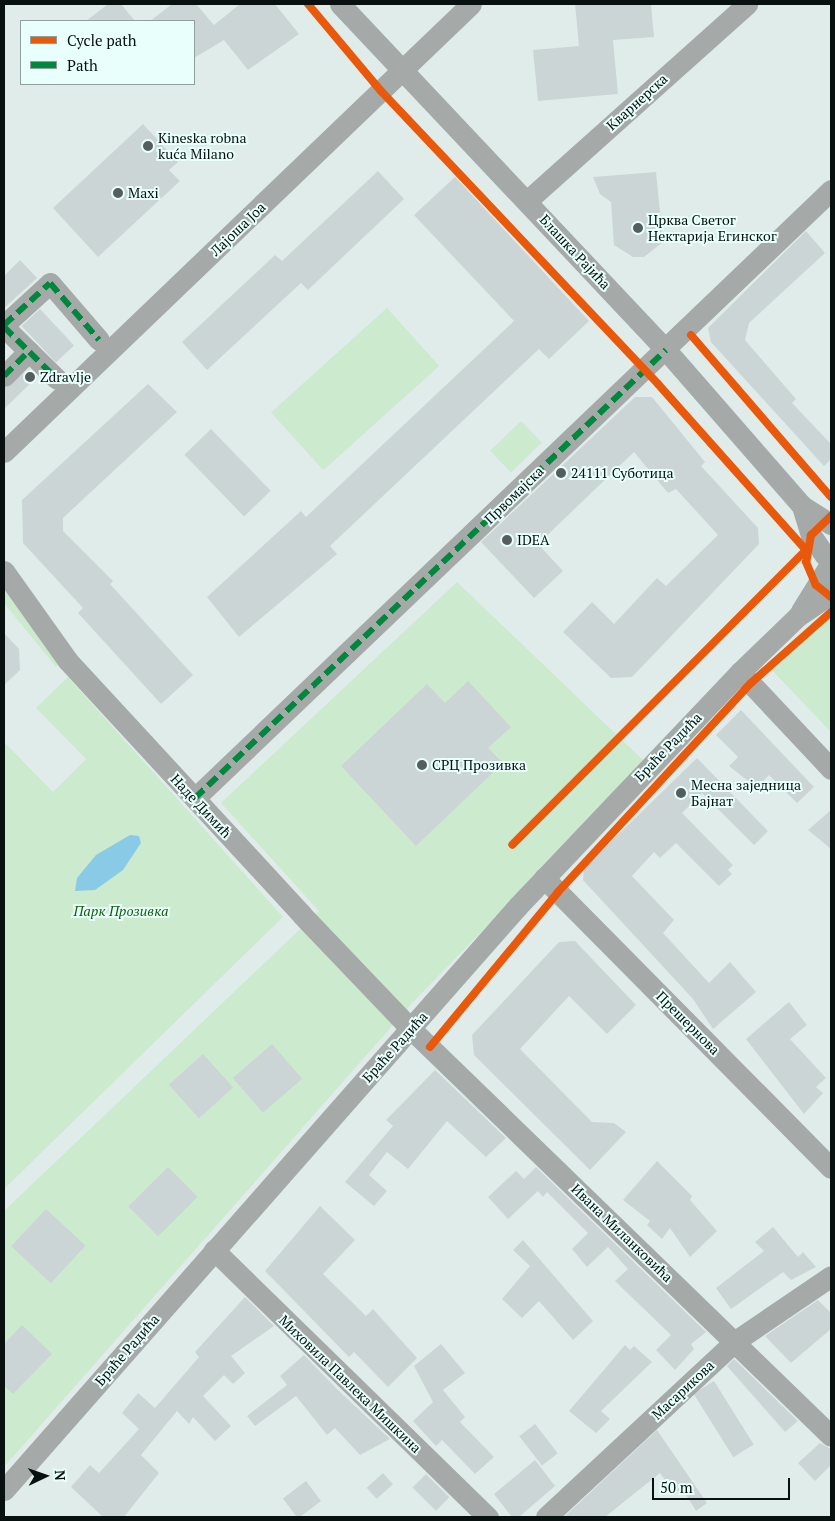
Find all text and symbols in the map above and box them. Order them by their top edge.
legend [20,20,195,85]
text: Cycle path [67,30,137,50]
text: Path [67,55,98,75]
street label: Кварнерска [603,70,671,134]
place label: Kineska robna kuća Milano [158,130,247,162]
marker: Kineska robna kuća Milano [142,140,154,152]
place label: Maxi [128,185,159,201]
marker: Maxi [112,187,124,199]
street label: Лајоша Јоа [207,199,269,259]
street label: Блашка Рајића [536,211,614,293]
place label: Црква Светог Нектарија Егинског [648,212,777,244]
marker: Црква Светог Нектарија Егинског [632,222,644,234]
place label: Zdravlje [40,369,91,385]
marker: Zdravlje [24,371,36,383]
street label: Првомајска [481,463,547,527]
place label: 24111 Суботица [571,465,674,481]
marker: 24111 Суботица [555,467,567,479]
place label: IDEA [517,532,550,548]
marker: IDEA [501,534,513,546]
street label: Браће Радића [631,709,705,785]
place label: СРЦ Прозивка [432,757,526,773]
marker: СРЦ Прозивка [416,759,428,771]
street label: Наде Димић [167,771,235,841]
place label: Месна заједница Бајнат [691,777,801,810]
marker: Месна заједница Бајнат [675,787,687,799]
park label: Парк Прозивка [73,903,169,919]
street label: Прешернова [653,988,723,1058]
street label: Браће Радића [359,1008,431,1086]
street label: Ивана Миланковића [568,1180,676,1286]
street label: Браће Радића [91,1311,163,1389]
street label: Миховила Павлека Мишкина [275,1312,425,1456]
street label: Масарикова [648,1357,718,1423]
north arrow [20,1451,70,1501]
scale bar [655,1468,792,1500]
text: N [51,1469,70,1481]
text: 50 m [660,1477,693,1497]

